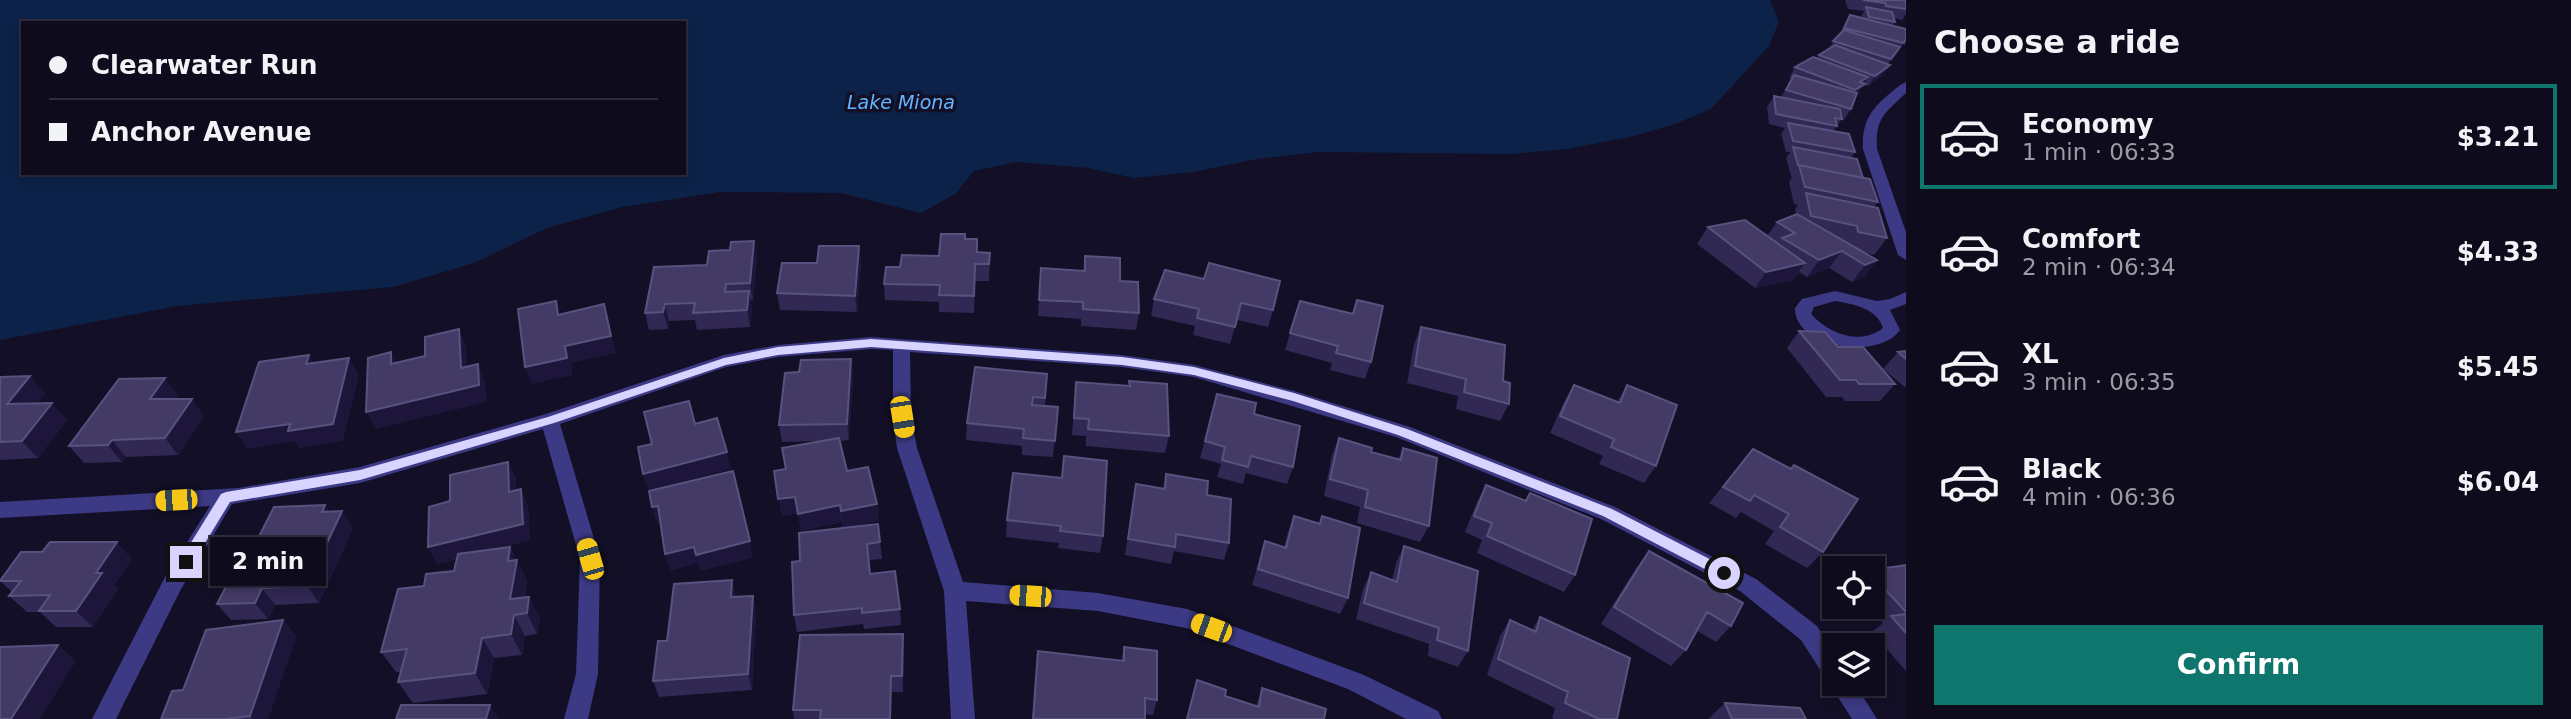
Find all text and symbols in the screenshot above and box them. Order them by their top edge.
text: Choose a ride [1934,23,2180,61]
text: Clearwater Run [91,50,318,80]
water label: Lake Miona [847,91,955,113]
icon: car [1938,105,2001,168]
text: Economy [2022,109,2153,139]
text: Anchor Avenue [91,117,312,147]
text: $3.21 [2457,122,2539,152]
text: 1 min · 06:33 [2022,139,2176,165]
icon: car [1938,220,2001,283]
text: Comfort [2022,224,2140,254]
text: $4.33 [2457,237,2539,267]
text: 2 min · 06:34 [2022,254,2176,280]
icon: car [1938,335,2001,398]
text: XL [2022,339,2059,369]
text: $5.45 [2457,352,2539,382]
text: 3 min · 06:35 [2022,369,2176,395]
car [889,395,916,439]
icon: car [1938,450,2001,513]
text: Black [2022,454,2101,484]
text: $6.04 [2457,467,2539,497]
text: 4 min · 06:36 [2022,484,2176,510]
car [155,488,198,512]
car [575,536,606,582]
callout: 2 min [210,538,326,586]
route end [170,546,202,578]
text: 2 min [232,548,304,574]
map controls [1822,556,1885,696]
button: locate [1822,556,1885,619]
route start [1708,557,1740,589]
car [1009,584,1052,608]
car [1188,611,1235,645]
button: Confirm [1934,625,2543,705]
button: layers [1822,633,1885,696]

